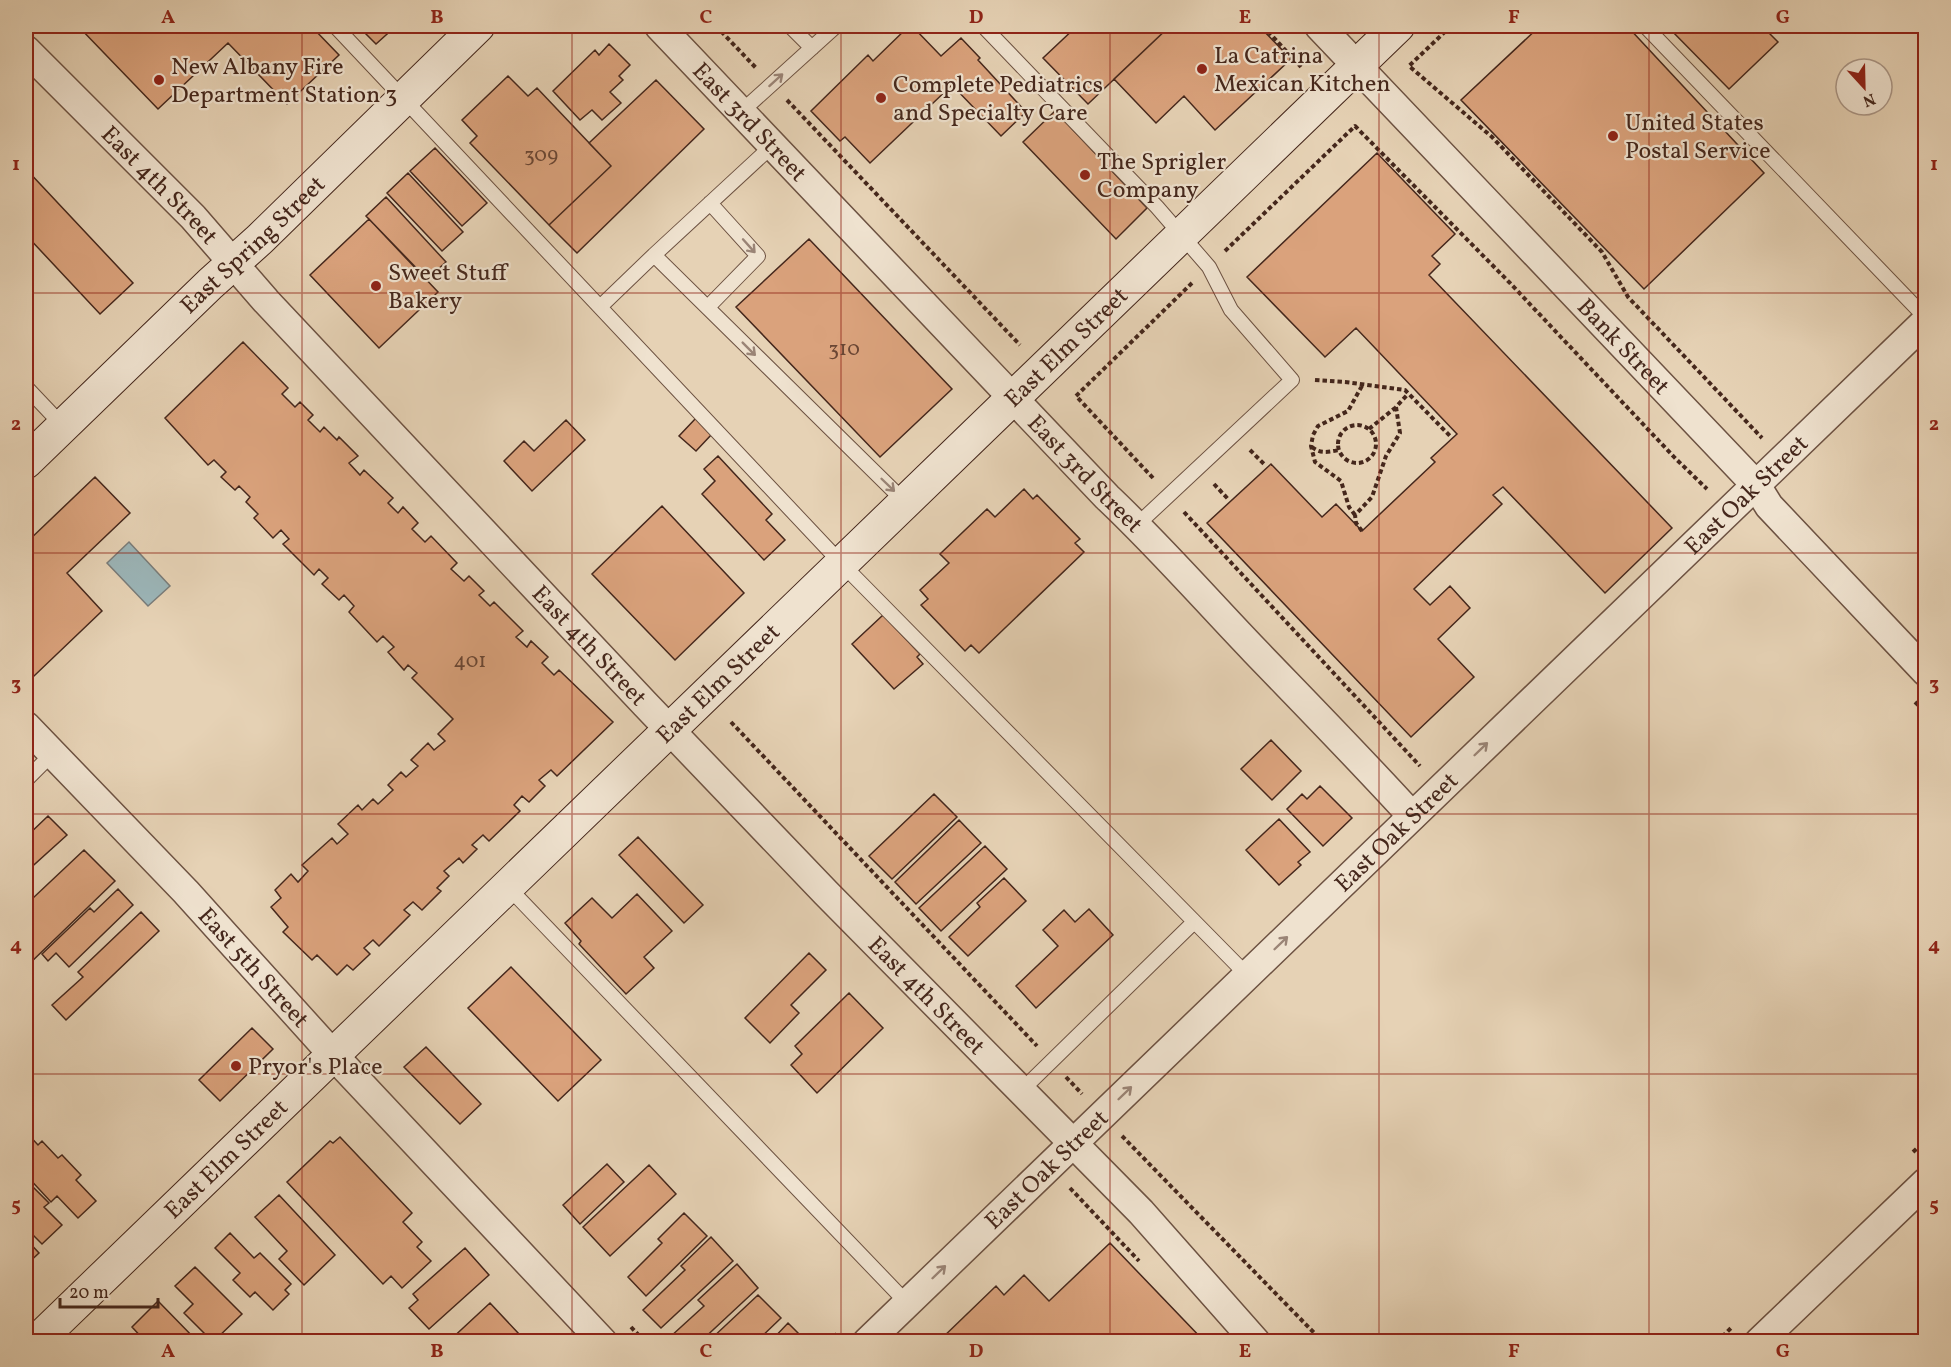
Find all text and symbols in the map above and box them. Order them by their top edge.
text: A [161,4,175,32]
text: B [430,4,444,32]
text: C [700,4,713,32]
text: D [969,4,983,32]
text: E [1239,4,1251,32]
text: F [1508,4,1520,32]
text: G [1776,4,1790,32]
place label: La Catrina Mexican Kitchen [1214,40,1391,102]
place label: New Albany Fire Department Station 3 [171,51,397,113]
street label: East 3rd Street [683,56,814,190]
north arrow [1834,57,1894,117]
marker: La Catrina Mexican Kitchen [1195,62,1209,76]
place label: Complete Pediatrics and Specialty Care [893,69,1103,131]
marker: New Albany Fire Department Station 3 [152,73,166,87]
one-way arrow [768,73,783,87]
text: N [1859,87,1878,112]
marker: Complete Pediatrics and Specialty Care [874,91,888,105]
place label: United States Postal Service [1625,107,1771,169]
street label: East 4th Street [92,119,225,253]
marker: United States Postal Service [1606,129,1620,143]
house number: 309 [524,141,558,170]
place label: The Sprigler Company [1097,146,1226,208]
text: 1 [12,151,20,179]
text: 1 [1930,151,1938,179]
marker: The Sprigler Company [1078,168,1092,182]
street label: East Spring Street [173,169,334,323]
one-way arrow [742,238,756,253]
place label: Sweet Stuff Bakery [388,257,509,319]
marker: Sweet Stuff Bakery [369,279,383,293]
street label: East Elm Street [998,280,1137,416]
street label: Bank Street [1568,292,1677,403]
house number: 310 [828,335,860,364]
one-way arrow [742,341,757,356]
street label: East 3rd Street [1018,408,1150,542]
text: 2 [11,411,21,439]
text: 2 [1929,411,1939,439]
street label: East Oak Street [1678,428,1817,564]
one-way arrow [881,478,896,493]
street label: East 4th Street [523,579,654,715]
street label: East Elm Street [650,617,789,753]
house number: 401 [454,647,486,676]
text: 3 [11,671,21,699]
text: 3 [1929,671,1939,699]
one-way arrow [1474,742,1489,757]
street label: East Oak Street [1328,765,1467,901]
street label: East 5th Street [189,901,316,1036]
street label: East 4th Street [859,930,992,1064]
text: 4 [10,932,22,960]
text: 4 [1928,932,1940,960]
one-way arrow [1273,936,1288,950]
place label: Pryor's Place [248,1051,383,1085]
marker: Pryor's Place [229,1059,243,1073]
one-way arrow [1117,1086,1132,1100]
street label: East Elm Street [158,1092,297,1228]
street label: East Oak Street [978,1103,1117,1238]
text: 5 [11,1192,21,1220]
text: 5 [1929,1192,1939,1220]
one-way arrow [932,1264,947,1279]
scale bar [60,1271,158,1309]
text: 20 m [69,1281,109,1306]
text: A [161,1338,175,1366]
text: B [430,1338,444,1366]
text: C [700,1338,713,1366]
text: D [969,1338,983,1366]
text: E [1239,1338,1251,1366]
text: F [1508,1338,1520,1366]
text: G [1776,1338,1790,1366]

